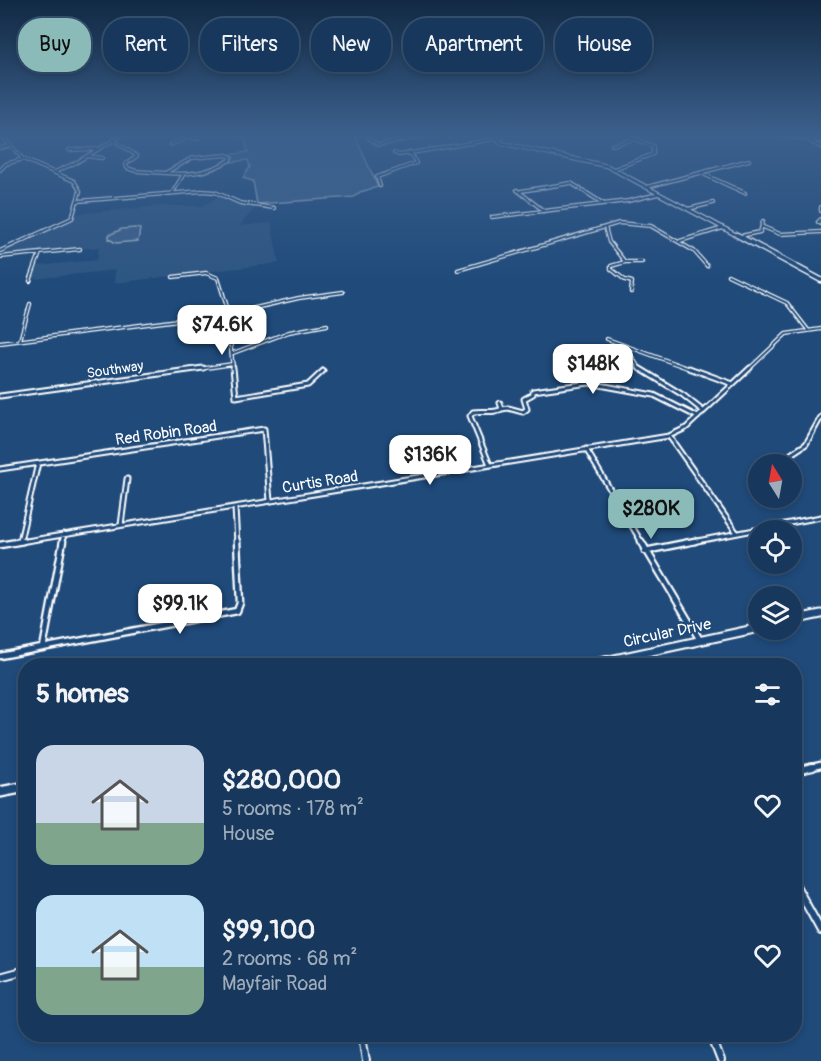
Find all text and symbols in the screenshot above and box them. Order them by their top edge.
chip: Buy [18,18,91,72]
chip: Rent [103,18,188,72]
chip: Filters [200,18,299,72]
chip: New [311,18,391,72]
chip: Apartment [403,18,543,72]
chip: House [555,18,652,72]
pin: $74.6K [173,305,271,356]
text: $74.6K [191,312,253,337]
pin: $148K [551,344,635,395]
text: $148K [567,351,619,376]
street label: Southway [86,357,144,382]
street label: Red Robin Road [114,416,218,450]
pin: $136K [388,435,472,486]
text: $136K [403,442,457,467]
north arrow [748,454,802,508]
map controls [748,454,802,640]
street label: Curtis Road [281,466,360,498]
pin: $280K [609,489,693,540]
text: $280K [622,496,680,521]
button: locate [748,520,802,574]
pin: $99.1K [131,584,229,635]
button: layers [748,586,802,640]
text: $99.1K [152,591,208,616]
street label: Circular Drive [622,614,713,652]
text: 5 homes [36,678,129,710]
icon: filters [751,678,784,711]
text: $280,000 [222,764,341,796]
icon: home [84,769,156,841]
icon: heart [751,789,784,822]
text: 5 rooms · 178 m² [222,796,364,821]
text: House [222,821,274,846]
text: $99,100 [222,914,315,946]
icon: home [84,919,156,991]
icon: heart [751,939,784,972]
text: 2 rooms · 68 m² [222,946,357,971]
text: Mayfair Road [222,971,327,996]

